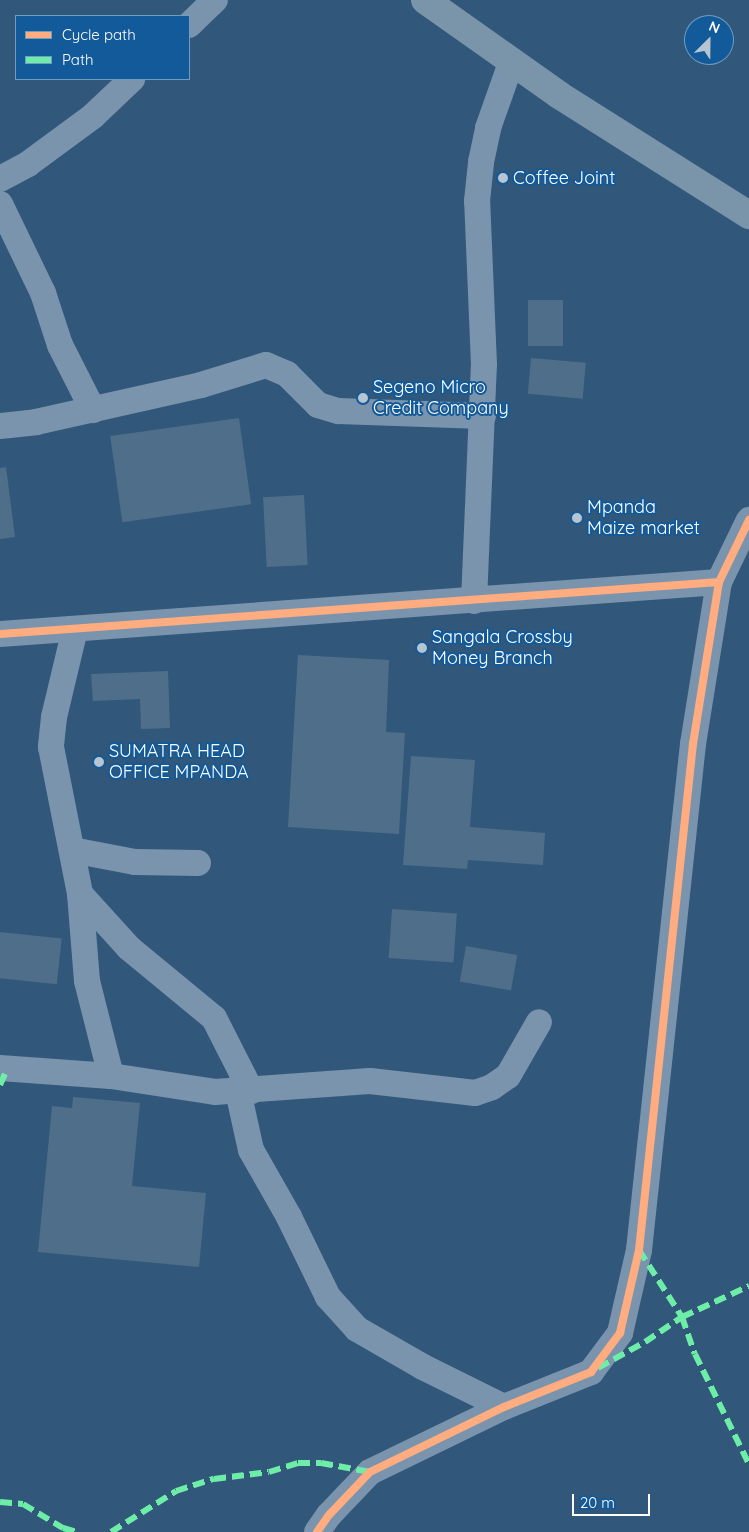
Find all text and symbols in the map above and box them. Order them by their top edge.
legend [15,15,190,80]
north arrow [684,15,734,65]
text: N [706,17,723,37]
text: Cycle path [62,25,136,44]
text: Path [62,50,94,69]
place label: Coffee Joint [513,167,615,189]
marker: Coffee Joint [497,172,509,184]
place label: Segeno Micro Credit Company [373,377,509,419]
marker: Segeno Micro Credit Company [357,392,369,404]
place label: Mpanda Maize market [587,497,700,540]
marker: Mpanda Maize market [571,512,583,524]
place label: Sangala Crossby Money Branch [432,627,573,670]
marker: Sangala Crossby Money Branch [416,642,428,654]
place label: SUMATRA HEAD OFFICE MPANDA [109,741,249,784]
marker: SUMATRA HEAD OFFICE MPANDA [93,756,105,768]
scale bar [574,1484,652,1516]
text: 20 m [580,1493,615,1512]

